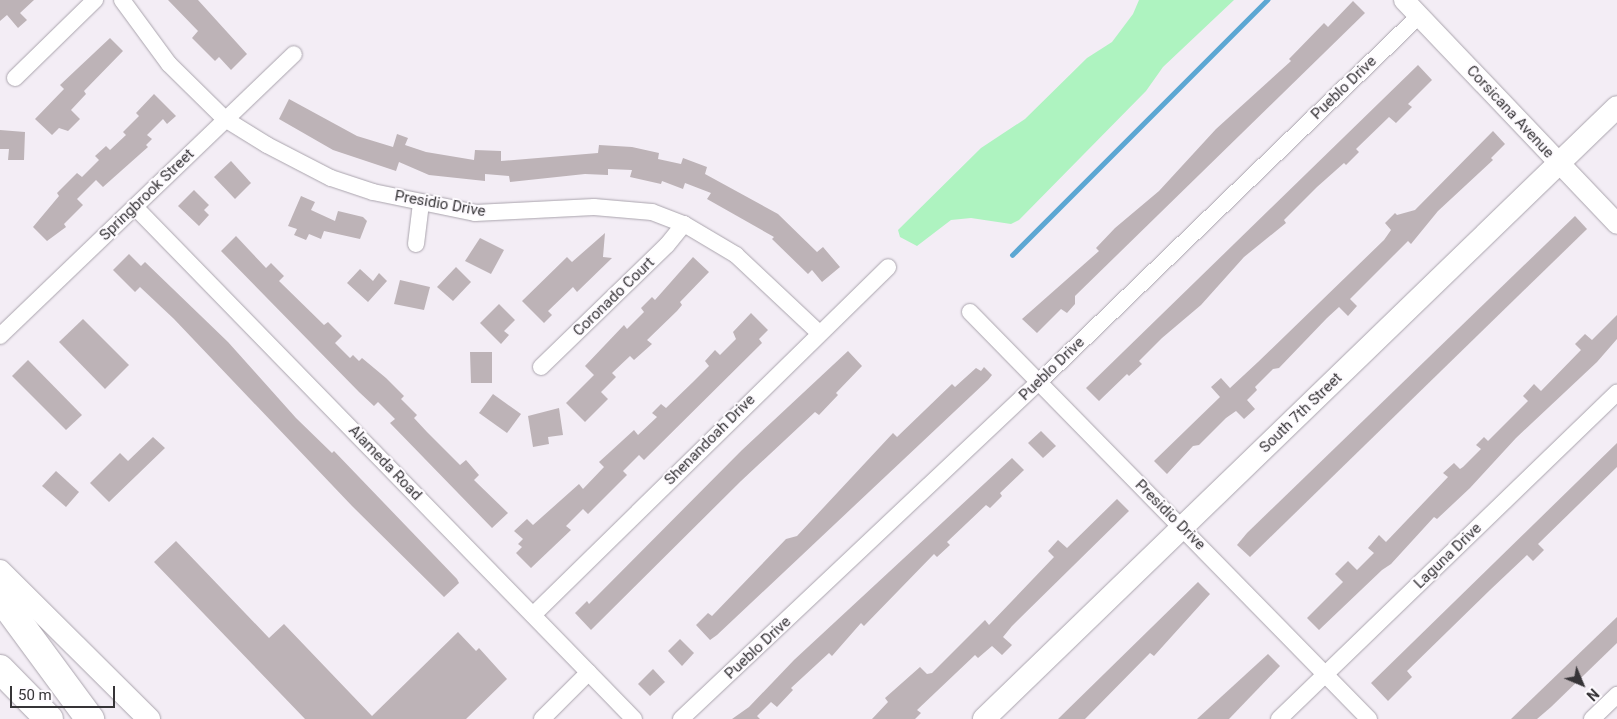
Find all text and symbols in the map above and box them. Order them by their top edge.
street label: Pueblo Drive [1308,52,1380,124]
street label: Corsicana Avenue [1462,62,1558,162]
street label: Springbrook Street [96,145,198,245]
street label: Presidio Drive [393,187,487,221]
street label: Coronado Court [570,254,658,340]
street label: Pueblo Drive [1016,333,1088,405]
street label: South 7th Street [1256,369,1346,457]
street label: Shenandoah Drive [661,391,759,489]
street label: Alameda Road [345,422,425,504]
street label: Presidio Drive [1131,476,1209,554]
street label: Laguna Drive [1411,519,1485,593]
street label: Pueblo Drive [721,613,795,683]
north arrow [1557,659,1607,709]
scale bar [12,676,118,708]
text: N [1583,685,1602,704]
text: 50 m [18,686,52,704]

